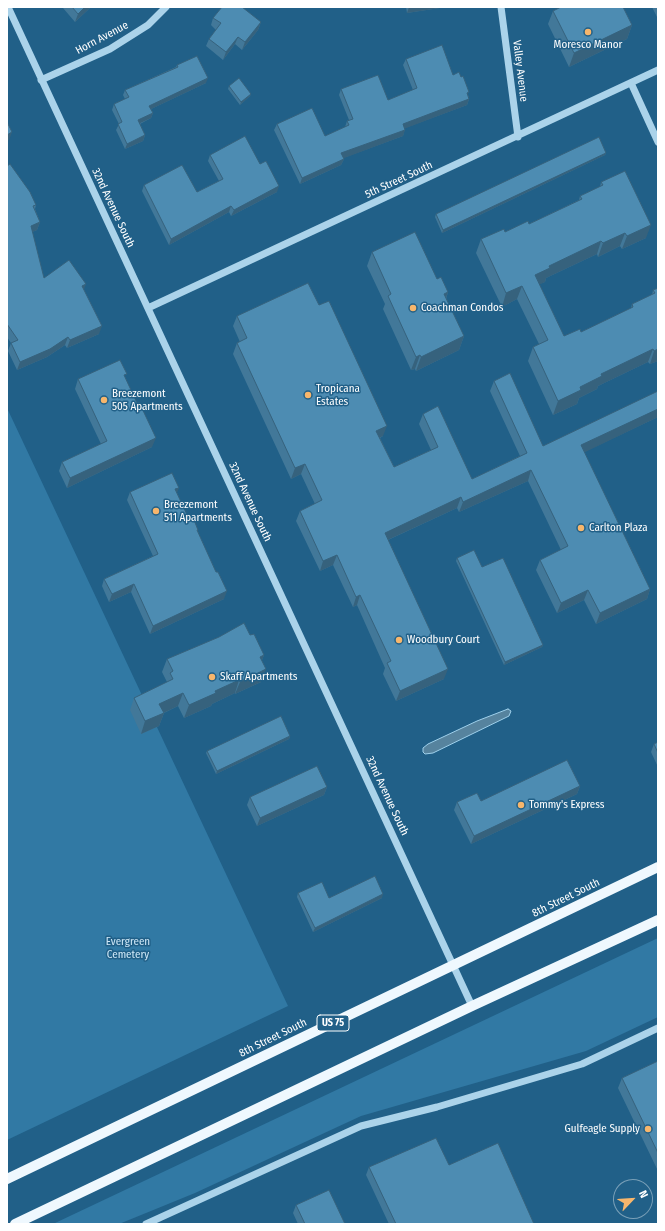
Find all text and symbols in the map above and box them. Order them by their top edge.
street label: Horn Avenue [73,19,131,57]
marker: Moresco Manor [583,27,593,37]
place label: Moresco Manor [554,38,622,52]
street label: Valley Avenue [510,39,530,103]
street label: 5th Street South [363,159,435,201]
street label: 32nd Avenue South [89,166,137,250]
place label: Coachman Condos [421,301,504,315]
marker: Coachman Condos [408,303,418,313]
place label: Tropicana Estates [316,382,360,408]
place label: Breezemont 505 Apartments [112,387,183,413]
marker: Tropicana Estates [303,390,313,400]
marker: Breezemont 505 Apartments [99,395,109,405]
street label: 32nd Avenue South [226,460,274,544]
place label: Breezemont 511 Apartments [164,498,232,524]
marker: Breezemont 511 Apartments [151,506,161,516]
place label: Carlton Plaza [589,521,648,535]
marker: Carlton Plaza [576,523,586,533]
place label: Woodbury Court [407,633,480,647]
marker: Woodbury Court [394,635,404,645]
place label: Skaff Apartments [220,670,297,684]
marker: Skaff Apartments [207,672,217,682]
street label: 32nd Avenue South [363,754,411,838]
place label: Tommy's Express [529,798,604,812]
marker: Tommy's Express [516,800,526,810]
street label: 8th Street South [530,876,602,920]
park label: Evergreen Cemetery [106,935,150,961]
road number: US 75 [317,1015,349,1031]
street label: 8th Street South [237,1016,309,1060]
place label: Gulfeagle Supply [565,1122,640,1136]
marker: Gulfeagle Supply [643,1124,653,1134]
north arrow [613,1179,653,1219]
text: N [636,1188,651,1200]

